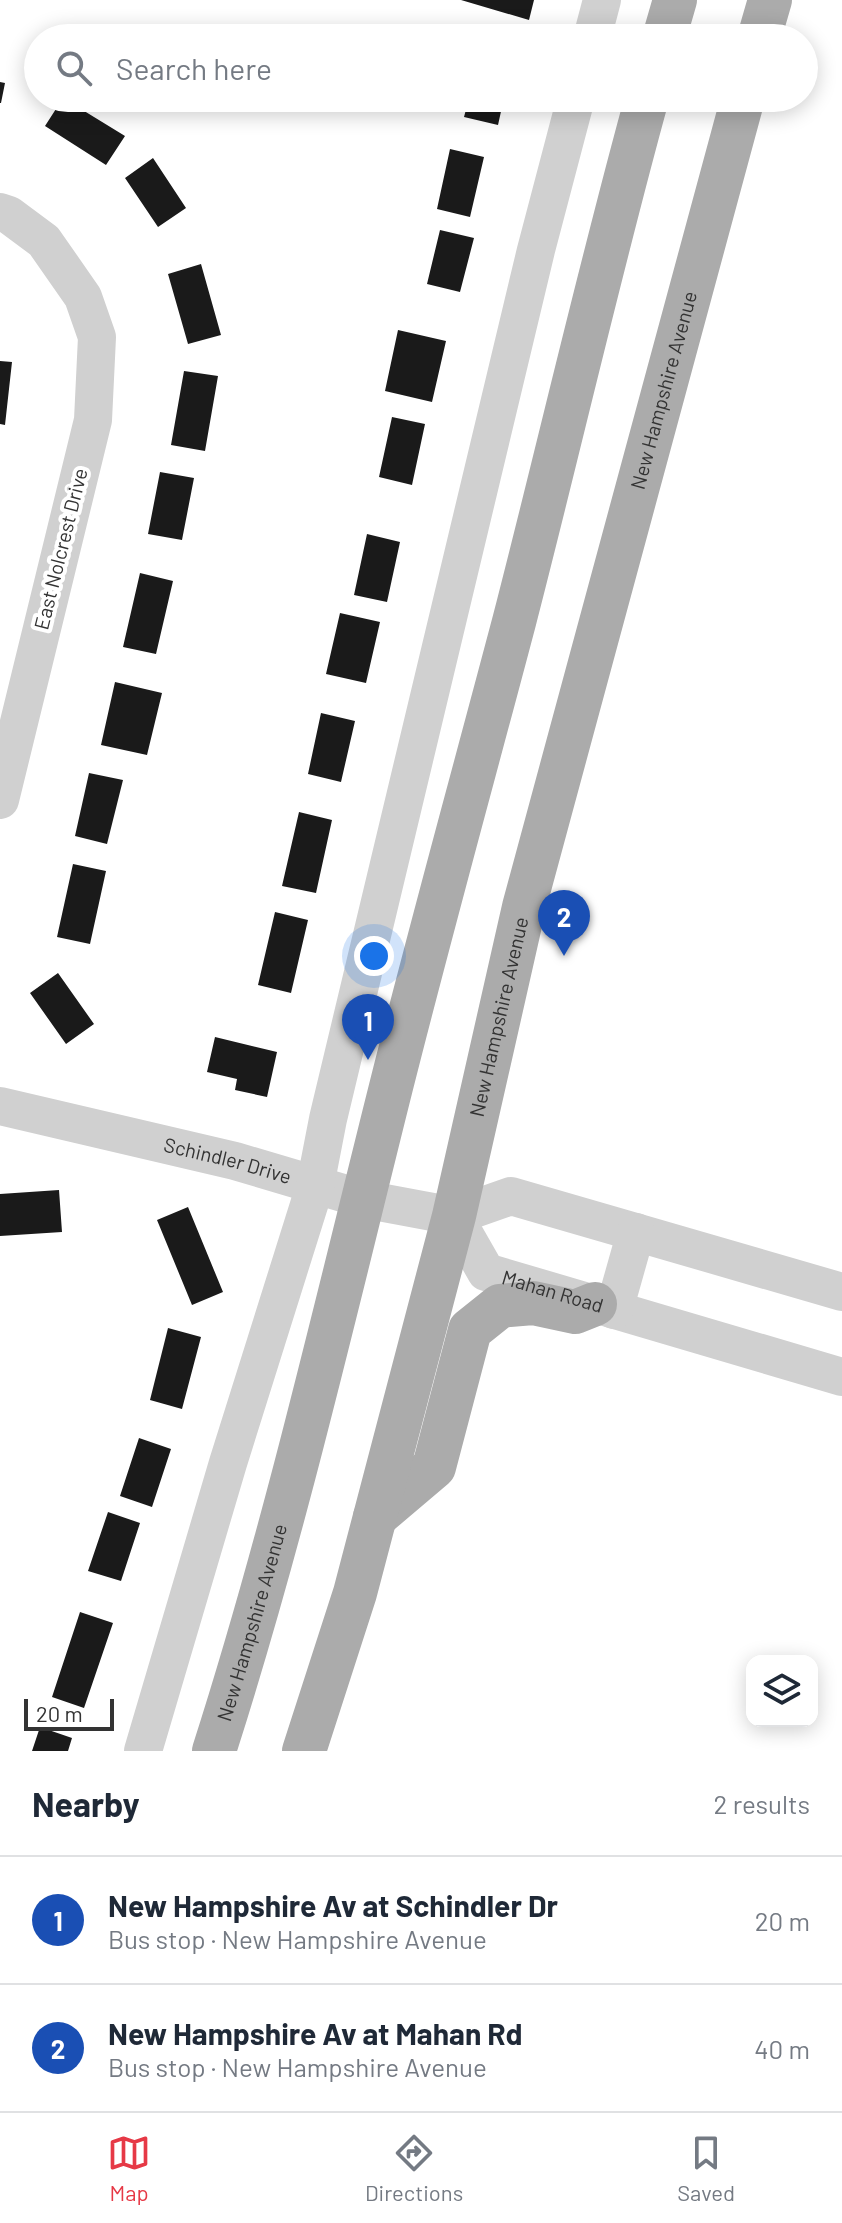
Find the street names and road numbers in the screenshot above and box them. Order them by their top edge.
street label: New Hampshire Avenue [625,288,701,492]
street label: East Nolcrest Drive [28,465,92,632]
street label: New Hampshire Avenue [464,914,532,1119]
street label: Schindler Drive [162,1132,294,1188]
street label: Mahan Road [499,1264,607,1317]
street label: New Hampshire Avenue [211,1521,291,1724]

